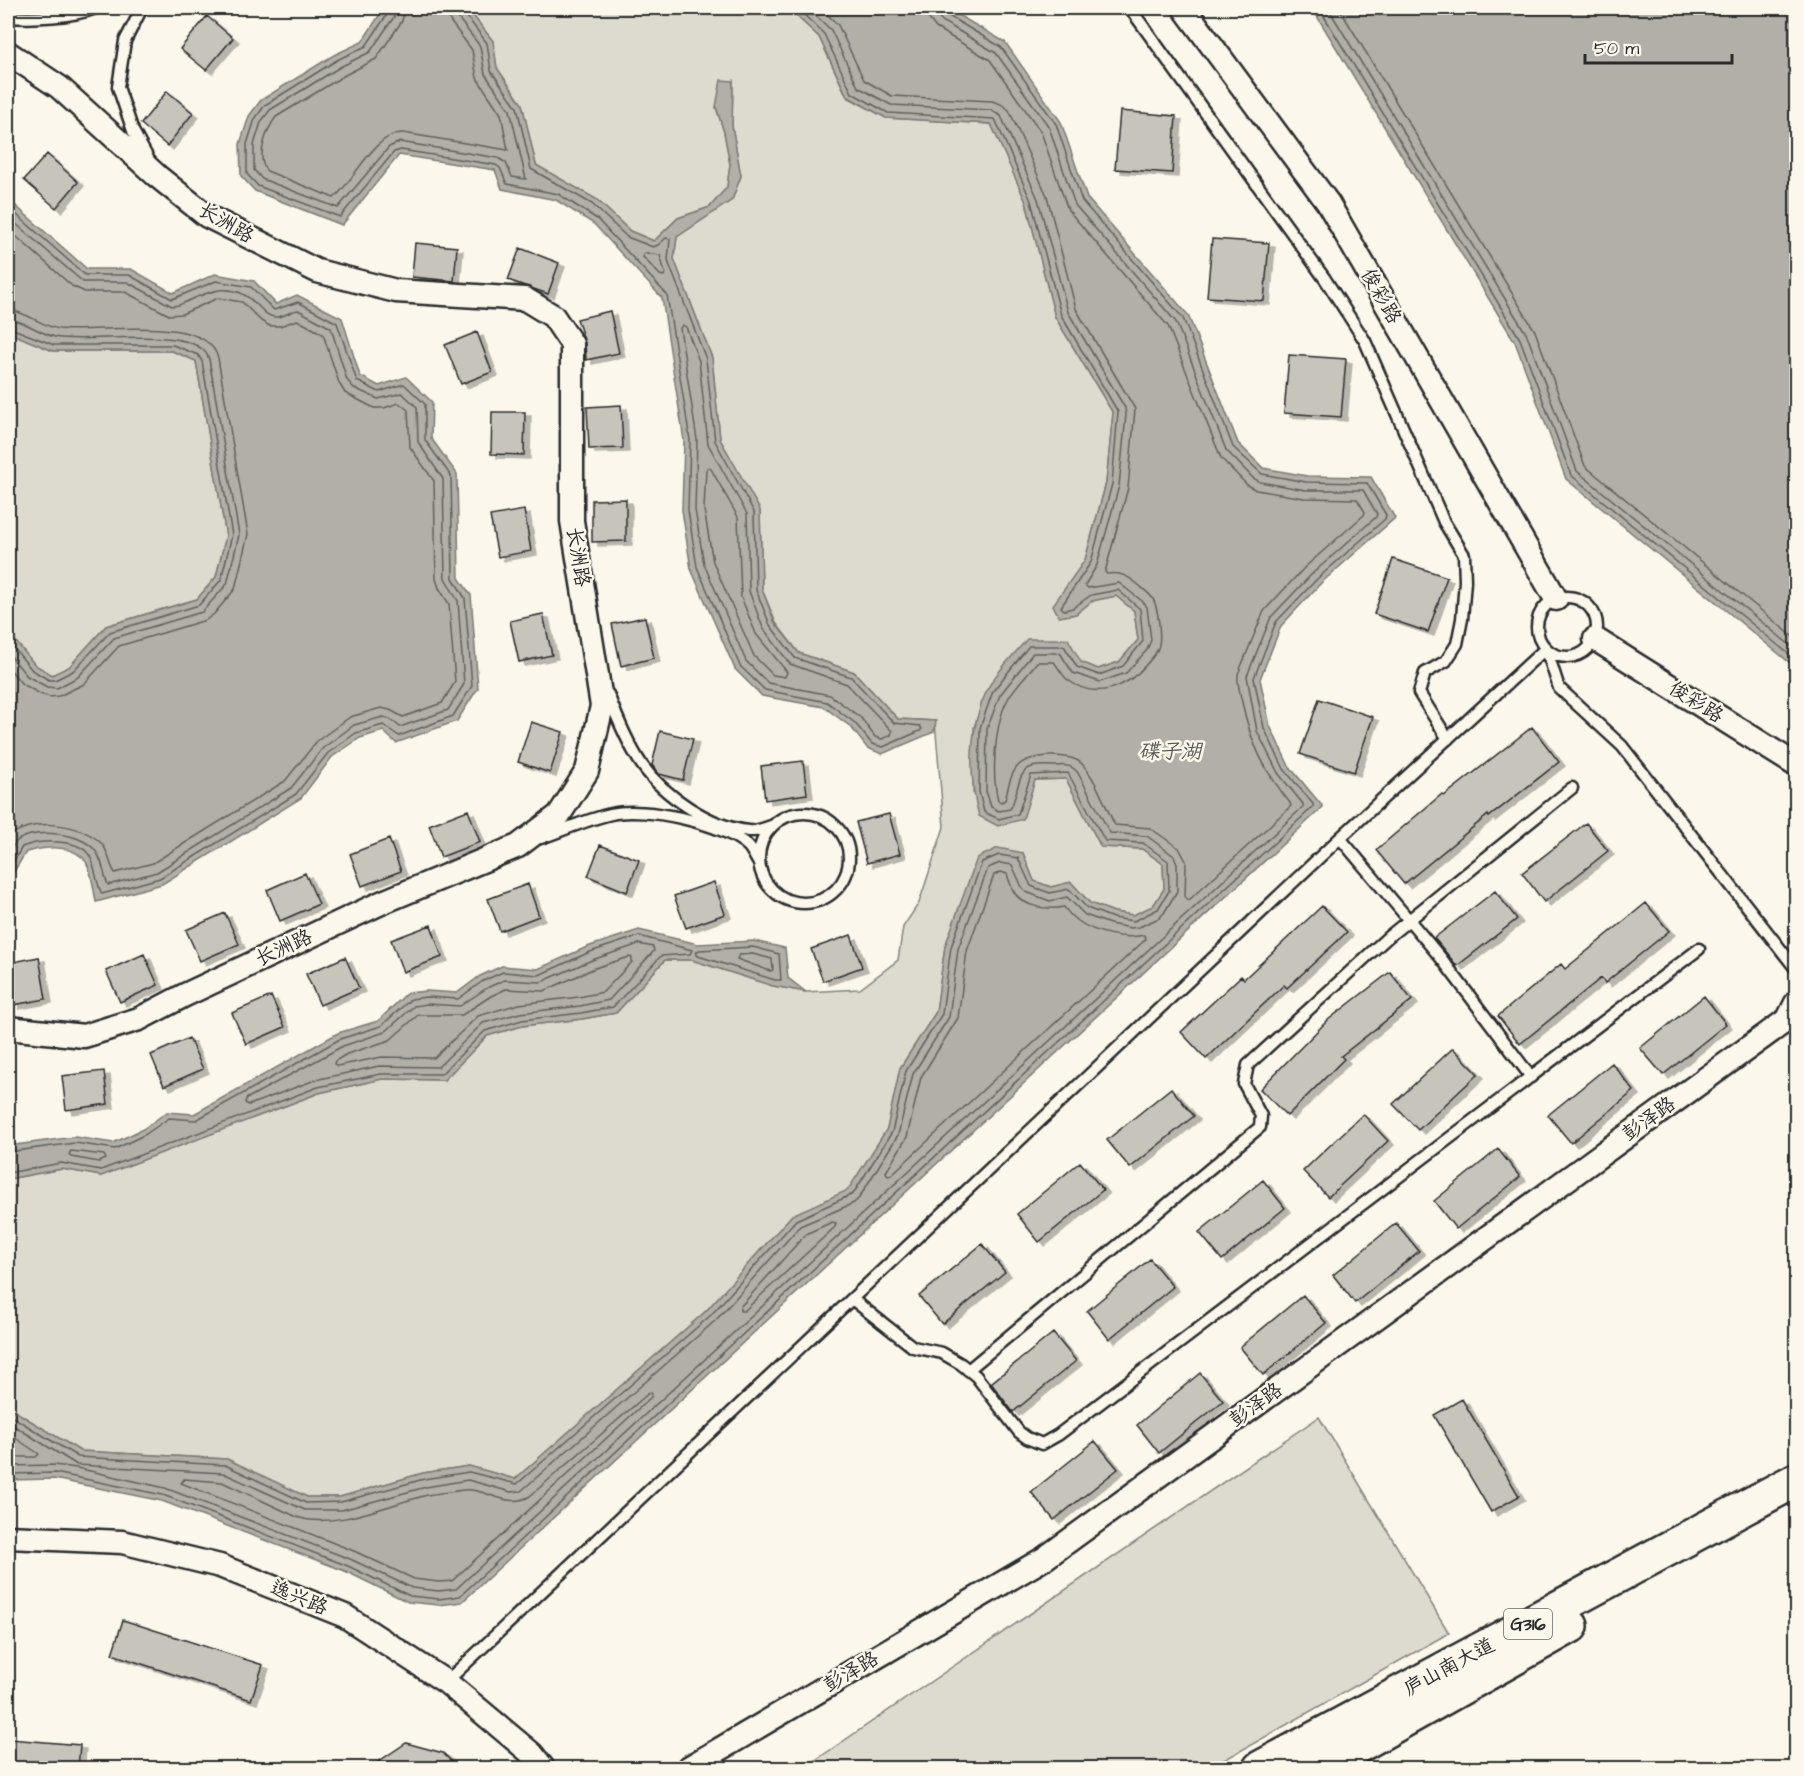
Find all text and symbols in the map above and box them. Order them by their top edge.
scale bar [1585,27,1732,65]
text: 50 m [1594,36,1639,61]
street label: 长洲路 [193,196,260,251]
street label: 俊彩路 [1354,263,1409,330]
street label: 长洲路 [559,525,597,590]
street label: 俊彩路 [1663,674,1730,730]
water label: 碟子湖 [1139,737,1203,766]
street label: 长洲路 [251,922,318,973]
street label: 彭泽路 [1617,1089,1682,1148]
street label: 彭泽路 [1224,1375,1289,1434]
street label: 逸兴路 [266,1574,333,1623]
road number: G316 [1504,1609,1552,1639]
street label: 庐山南大道 [1398,1631,1500,1703]
street label: 彭泽路 [818,1644,885,1699]

